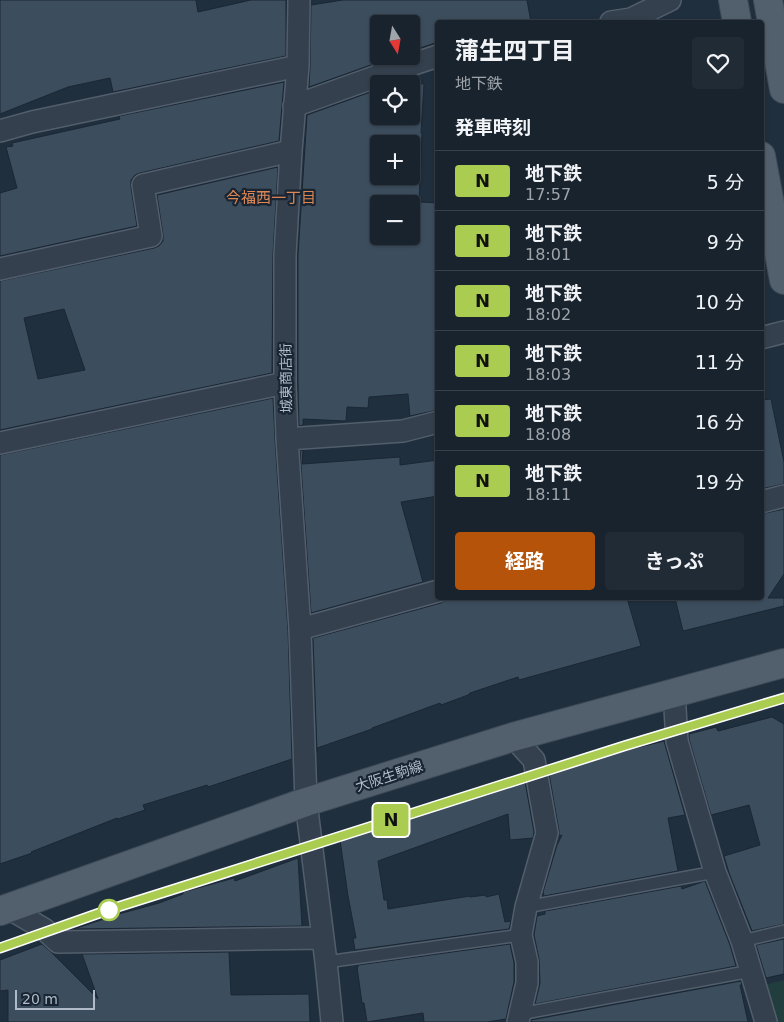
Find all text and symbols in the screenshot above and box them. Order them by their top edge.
north arrow [370,15,420,65]
map controls [370,15,420,245]
text: 蒲生四丁目 [455,37,575,65]
button: heart [692,37,744,89]
text: 地下鉄 [455,74,503,93]
button: locate [370,75,420,125]
text: 発車時刻 [455,116,531,138]
button: + [370,135,420,185]
text: 地下鉄 [525,162,582,184]
text: N [475,170,490,191]
text: 5 分 [707,171,744,193]
text: 17:57 [525,185,571,204]
district label: 今福西一丁目 [226,189,316,207]
button: − [370,195,420,245]
text: 地下鉄 [525,222,582,244]
text: N [475,230,490,251]
text: 9 分 [707,231,744,253]
text: 18:01 [525,245,571,264]
text: 地下鉄 [525,282,582,304]
text: N [475,290,490,311]
text: 10 分 [695,291,744,313]
text: 18:02 [525,305,571,324]
text: 地下鉄 [525,342,582,364]
street label: 城東商店街 [277,343,295,413]
text: N [475,350,490,371]
text: 11 分 [695,351,744,373]
text: 18:03 [525,365,571,384]
text: 地下鉄 [525,402,582,424]
text: N [475,410,490,431]
text: 16 分 [695,411,744,433]
text: 18:08 [525,425,571,444]
text: 地下鉄 [525,462,582,484]
text: N [475,470,490,491]
text: 19 分 [695,471,744,493]
text: 18:11 [525,485,571,504]
button: 経路 [455,532,595,590]
button: きっぷ [605,532,744,590]
street label: 大阪生駒線 [353,758,425,794]
line badge: N [375,804,407,836]
text: N [383,809,399,830]
unlabelled marker [98,899,120,921]
scale bar [15,987,95,1010]
text: 20 m [22,991,58,1007]

